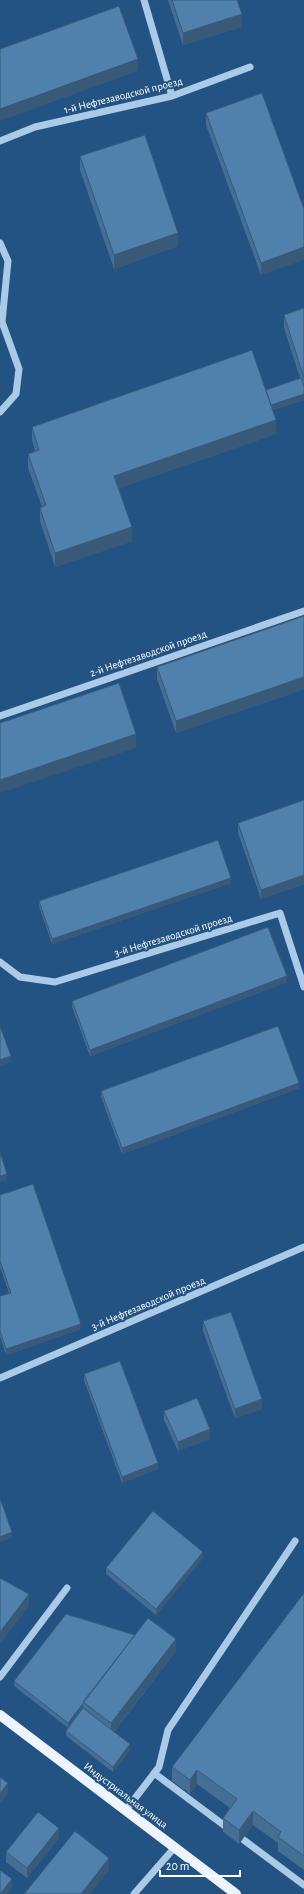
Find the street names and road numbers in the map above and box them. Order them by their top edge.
street label: 1-й Нефтезаводской проезд [63,75,184,116]
street label: 2-й Нефтезаводской проезд [88,628,209,679]
street label: 3-й Нефтезаводской проезд [113,912,234,959]
street label: 3-й Нефтезаводской проезд [90,1274,207,1332]
street label: Индустриальная улица [82,1760,170,1830]

